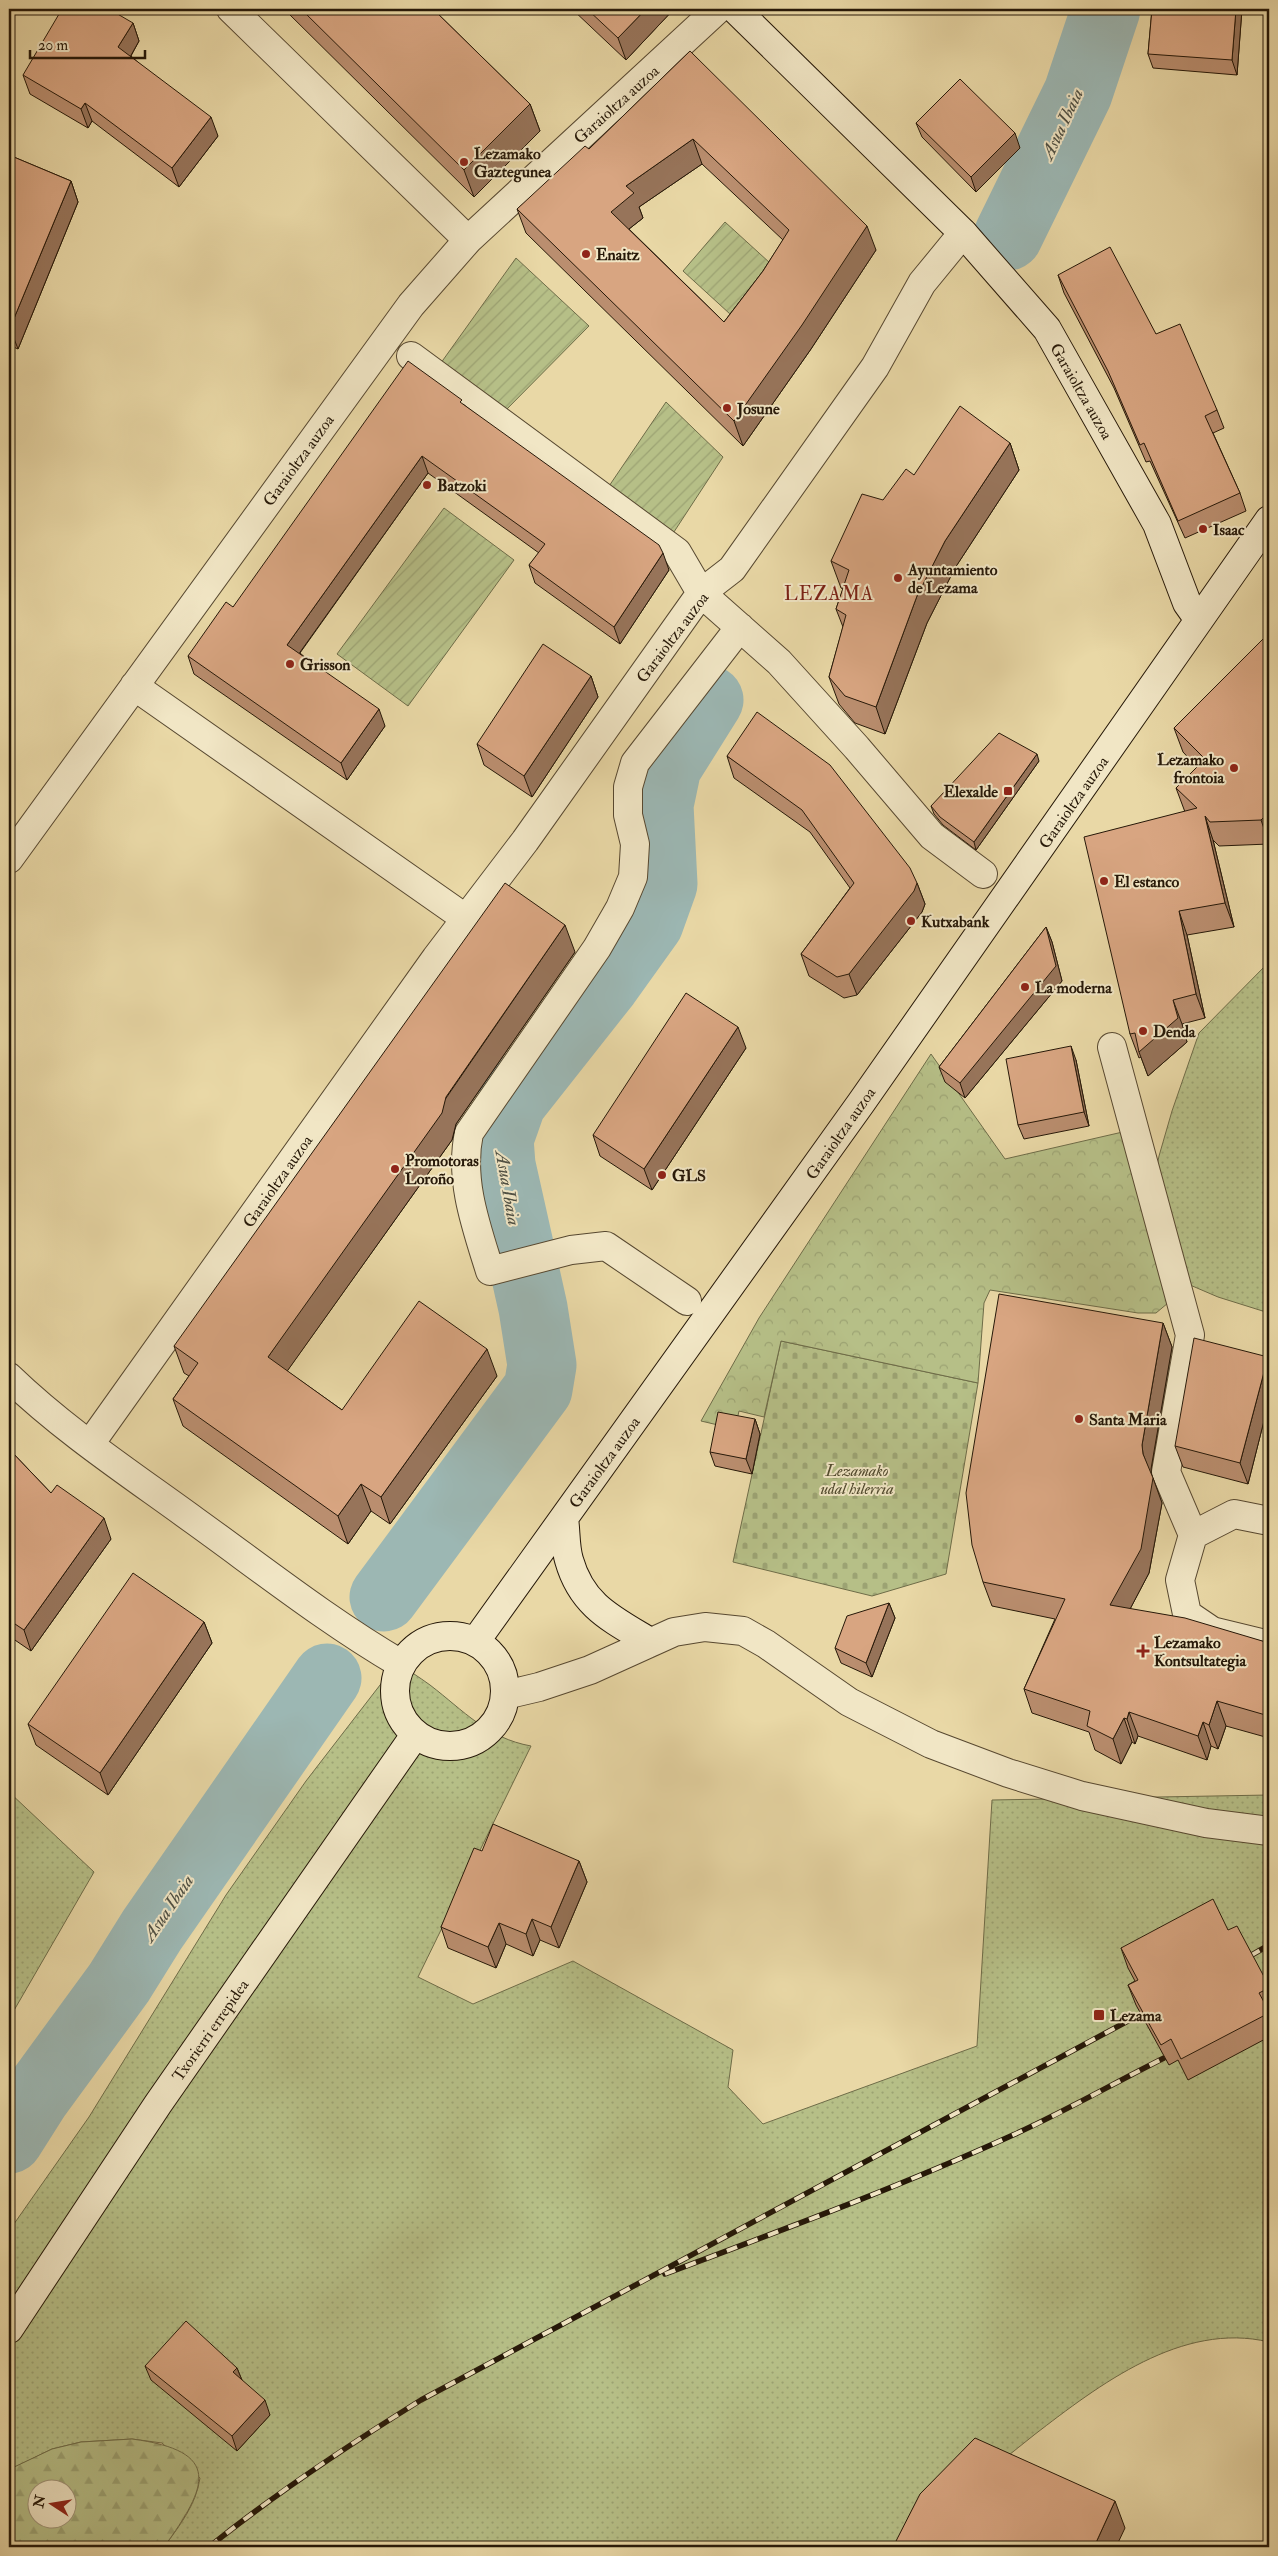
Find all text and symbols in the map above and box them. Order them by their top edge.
scale bar [30,28,145,60]
text: 20 m [38,36,68,55]
street label: Garaioltza auzoa [570,61,664,148]
water label: Asua Ibaia [1035,85,1089,165]
place label: Lezamako Gaztegunea [474,144,552,183]
marker: Lezamako Gaztegunea [458,156,470,168]
place label: Enaitz [596,245,640,265]
marker: Enaitz [580,248,592,260]
street label: Garaioltza auzoa [1045,340,1117,444]
place label: Josune [736,399,780,420]
marker: Josune [721,402,733,414]
street label: Garaioltza auzoa [259,411,339,510]
place label: Batzoki [437,476,487,496]
marker: Batzoki [421,479,433,491]
place label: Isaac [1213,520,1245,540]
marker: Isaac [1197,523,1209,535]
place label: Ayuntamiento de Lezama [907,560,998,598]
marker: Ayuntamiento de Lezama [892,572,904,584]
district label: LEZAMA [784,582,874,606]
street label: Garaioltza auzoa [632,588,714,687]
place label: Grisson [300,655,351,675]
marker: Grisson [284,658,296,670]
place label: Lezamako frontoia [1157,750,1224,788]
street label: Garaioltza auzoa [1035,752,1113,853]
marker: Lezamako frontoia [1228,762,1240,774]
place label: Elexalde [943,782,998,802]
marker: Elexalde [1002,785,1014,797]
place label: El estanco [1114,872,1180,892]
marker: El estanco [1098,875,1110,887]
place label: Kutxabank [921,912,990,932]
marker: Kutxabank [905,915,917,927]
place label: La moderna [1035,978,1112,998]
marker: La moderna [1019,981,1031,993]
place label: Denda [1153,1022,1196,1042]
marker: Denda [1137,1025,1149,1037]
street label: Garaioltza auzoa [802,1083,880,1184]
street label: Garaioltza auzoa [239,1131,317,1232]
water label: Asua Ibaia [489,1147,525,1227]
place label: Promotoras Loroño [405,1151,479,1189]
marker: Promotoras Loroño [389,1163,401,1175]
place label: GLS [672,1166,706,1186]
marker: GLS [656,1169,668,1181]
place label: Santa Maria [1089,1410,1167,1430]
street label: Garaioltza auzoa [565,1413,645,1512]
marker: Santa Maria [1073,1413,1085,1425]
park label: Lezamako udal hilerria [820,1461,894,1499]
place label: Lezamako Kontsultategia [1154,1633,1246,1672]
marker: Lezamako Kontsultategia [1136,1644,1150,1658]
water label: Asua Ibaia [137,1870,199,1948]
street label: Txorierri errepidea [168,1976,254,2086]
place label: Lezama [1110,2006,1162,2026]
marker: Lezama [1092,2008,1106,2022]
north arrow [28,2478,78,2528]
text: N [30,2493,49,2510]

